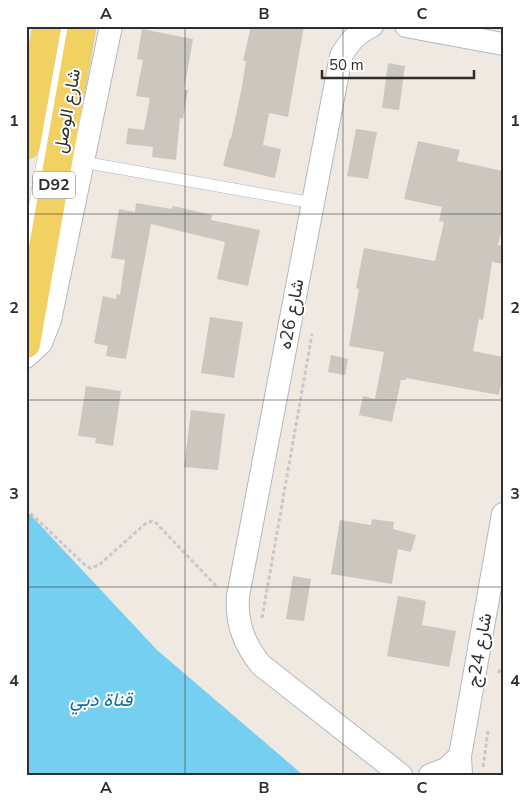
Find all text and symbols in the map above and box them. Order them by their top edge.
text: A [100,3,112,25]
text: B [258,3,270,25]
text: C [417,3,428,25]
scale bar [322,48,474,80]
text: 50 m [329,55,364,75]
street label: شارع الوصل [48,67,86,155]
text: 1 [9,110,19,132]
text: 1 [510,110,520,132]
road number: D92 [33,172,75,198]
street label: شارع 26ه [272,277,310,351]
text: 2 [9,297,19,319]
text: 2 [510,297,520,319]
text: 3 [9,483,19,505]
text: 3 [510,483,520,505]
street label: شارع 24ج [461,611,497,689]
text: 4 [9,670,19,692]
text: 4 [510,670,520,692]
water label: قناة دبي [70,687,135,715]
text: A [100,777,112,799]
text: B [258,777,270,799]
text: C [417,777,428,799]

